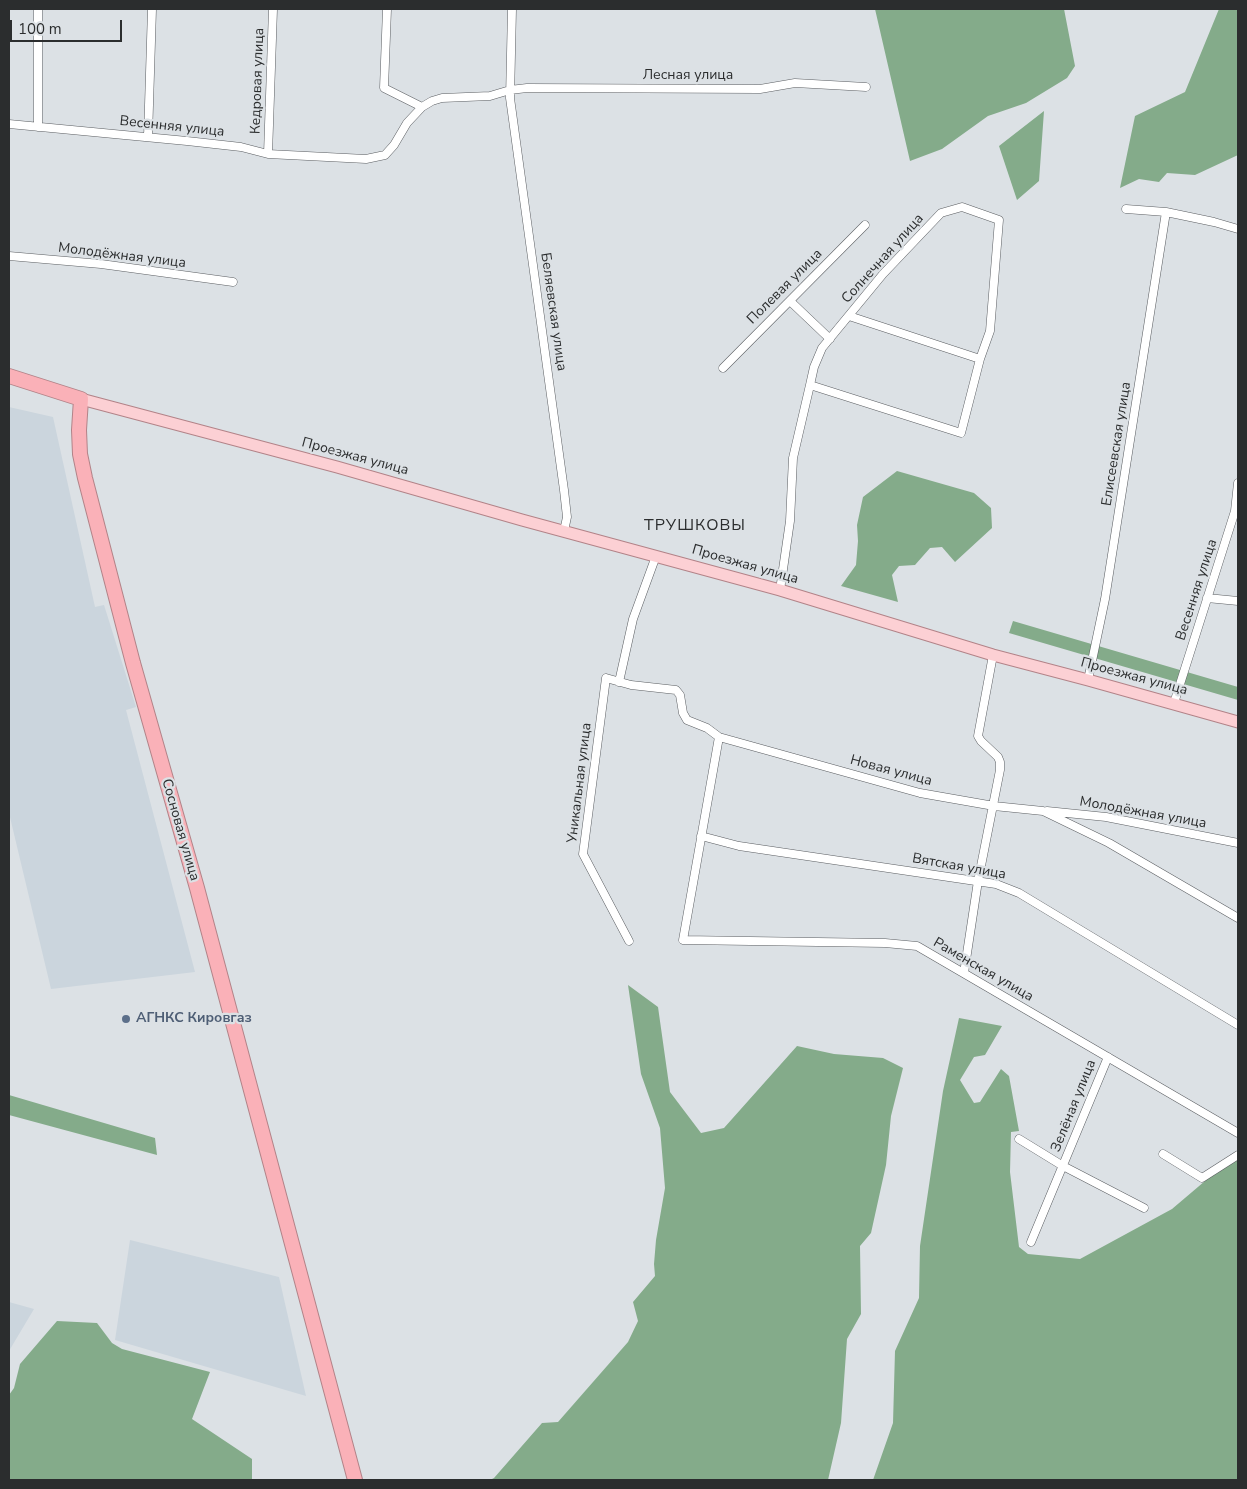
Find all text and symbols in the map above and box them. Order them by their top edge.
scale bar [12,10,125,42]
text: 100 m [18,19,62,39]
street label: Кедровая улица [248,28,268,134]
street label: Лесная улица [643,68,733,84]
street label: Весенняя улица [119,113,225,141]
street label: Солнечная улица [838,211,928,307]
street label: Молодёжная улица [57,240,187,272]
street label: Полевая улица [744,246,826,328]
street label: Беляевская улица [536,252,570,372]
street label: Елисеевская улица [1099,381,1135,507]
street label: Проезжая улица [300,435,410,479]
district label: ТРУШКОВЫ [643,516,747,536]
street label: Весенняя улица [1173,537,1221,643]
street label: Проезжая улица [690,542,800,588]
street label: Проезжая улица [1079,655,1189,699]
street label: Уникальная улица [564,722,596,844]
street label: Новая улица [848,752,934,790]
street label: Сосновая улица [157,777,203,883]
street label: Молодёжная улица [1078,794,1208,832]
street label: Вятская улица [911,850,1007,884]
street label: Раменская улица [930,934,1036,1006]
place label: АГНКС Кировгаз [136,1011,252,1027]
marker: АГНКС Кировгаз [120,1013,132,1025]
street label: Зелёная улица [1048,1057,1100,1155]

